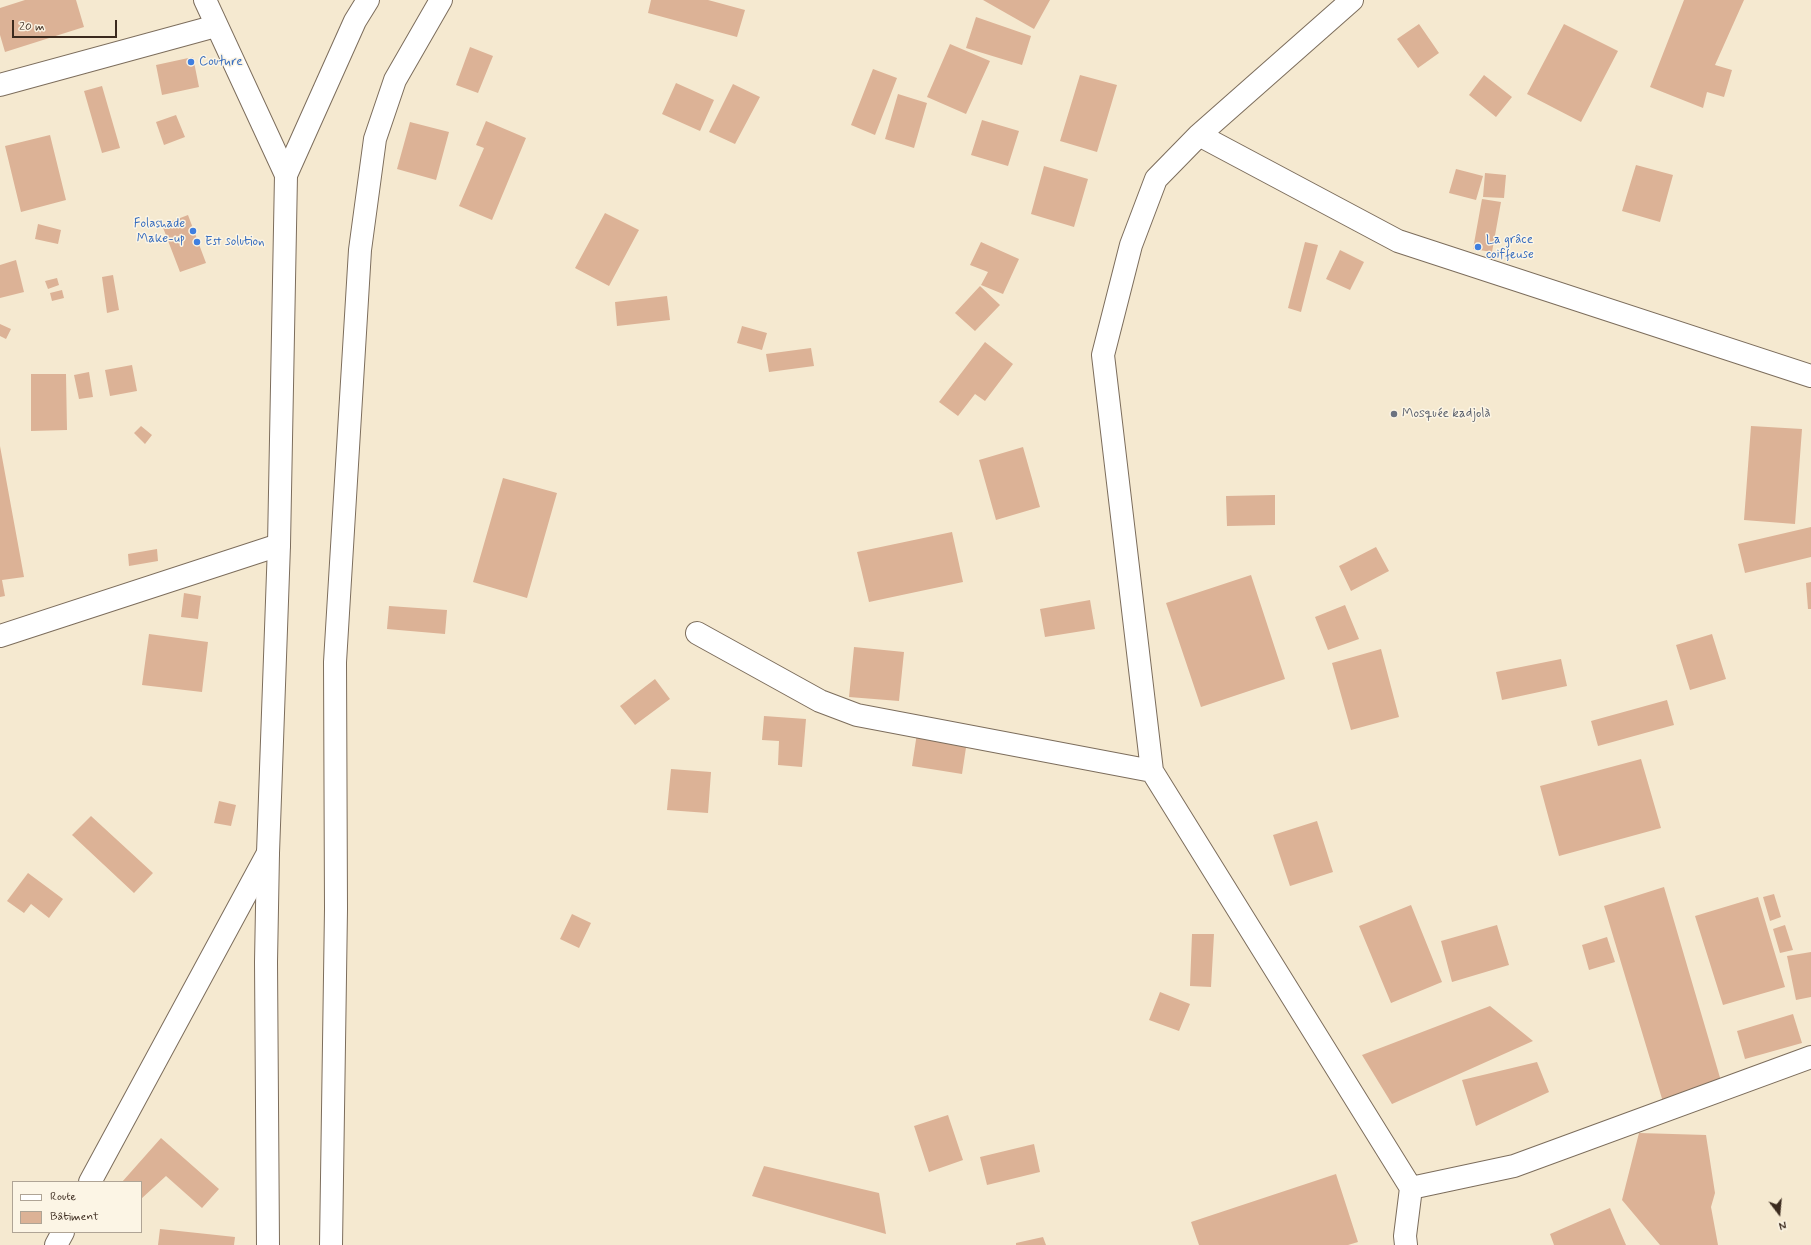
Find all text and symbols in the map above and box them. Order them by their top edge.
scale bar [14,12,119,38]
text: 20 m [19,19,45,35]
place label: Couture [199,54,243,70]
marker: Couture [186,57,196,67]
place label: Folashade Make-up [134,216,185,247]
marker: Folashade Make-up [188,226,198,236]
place label: La grâce coiffeuse [1486,232,1534,263]
place label: Est solution [205,234,265,250]
marker: Est solution [192,237,202,247]
marker: La grâce coiffeuse [1473,242,1483,252]
place label: Mosquée kadjolà [1402,406,1491,422]
marker: Mosquée kadjolà [1389,409,1399,419]
legend [12,1181,142,1233]
text: Route [50,1189,76,1205]
north arrow [1759,1193,1799,1233]
text: Bâtiment [50,1209,99,1225]
text: N [1777,1217,1788,1232]

